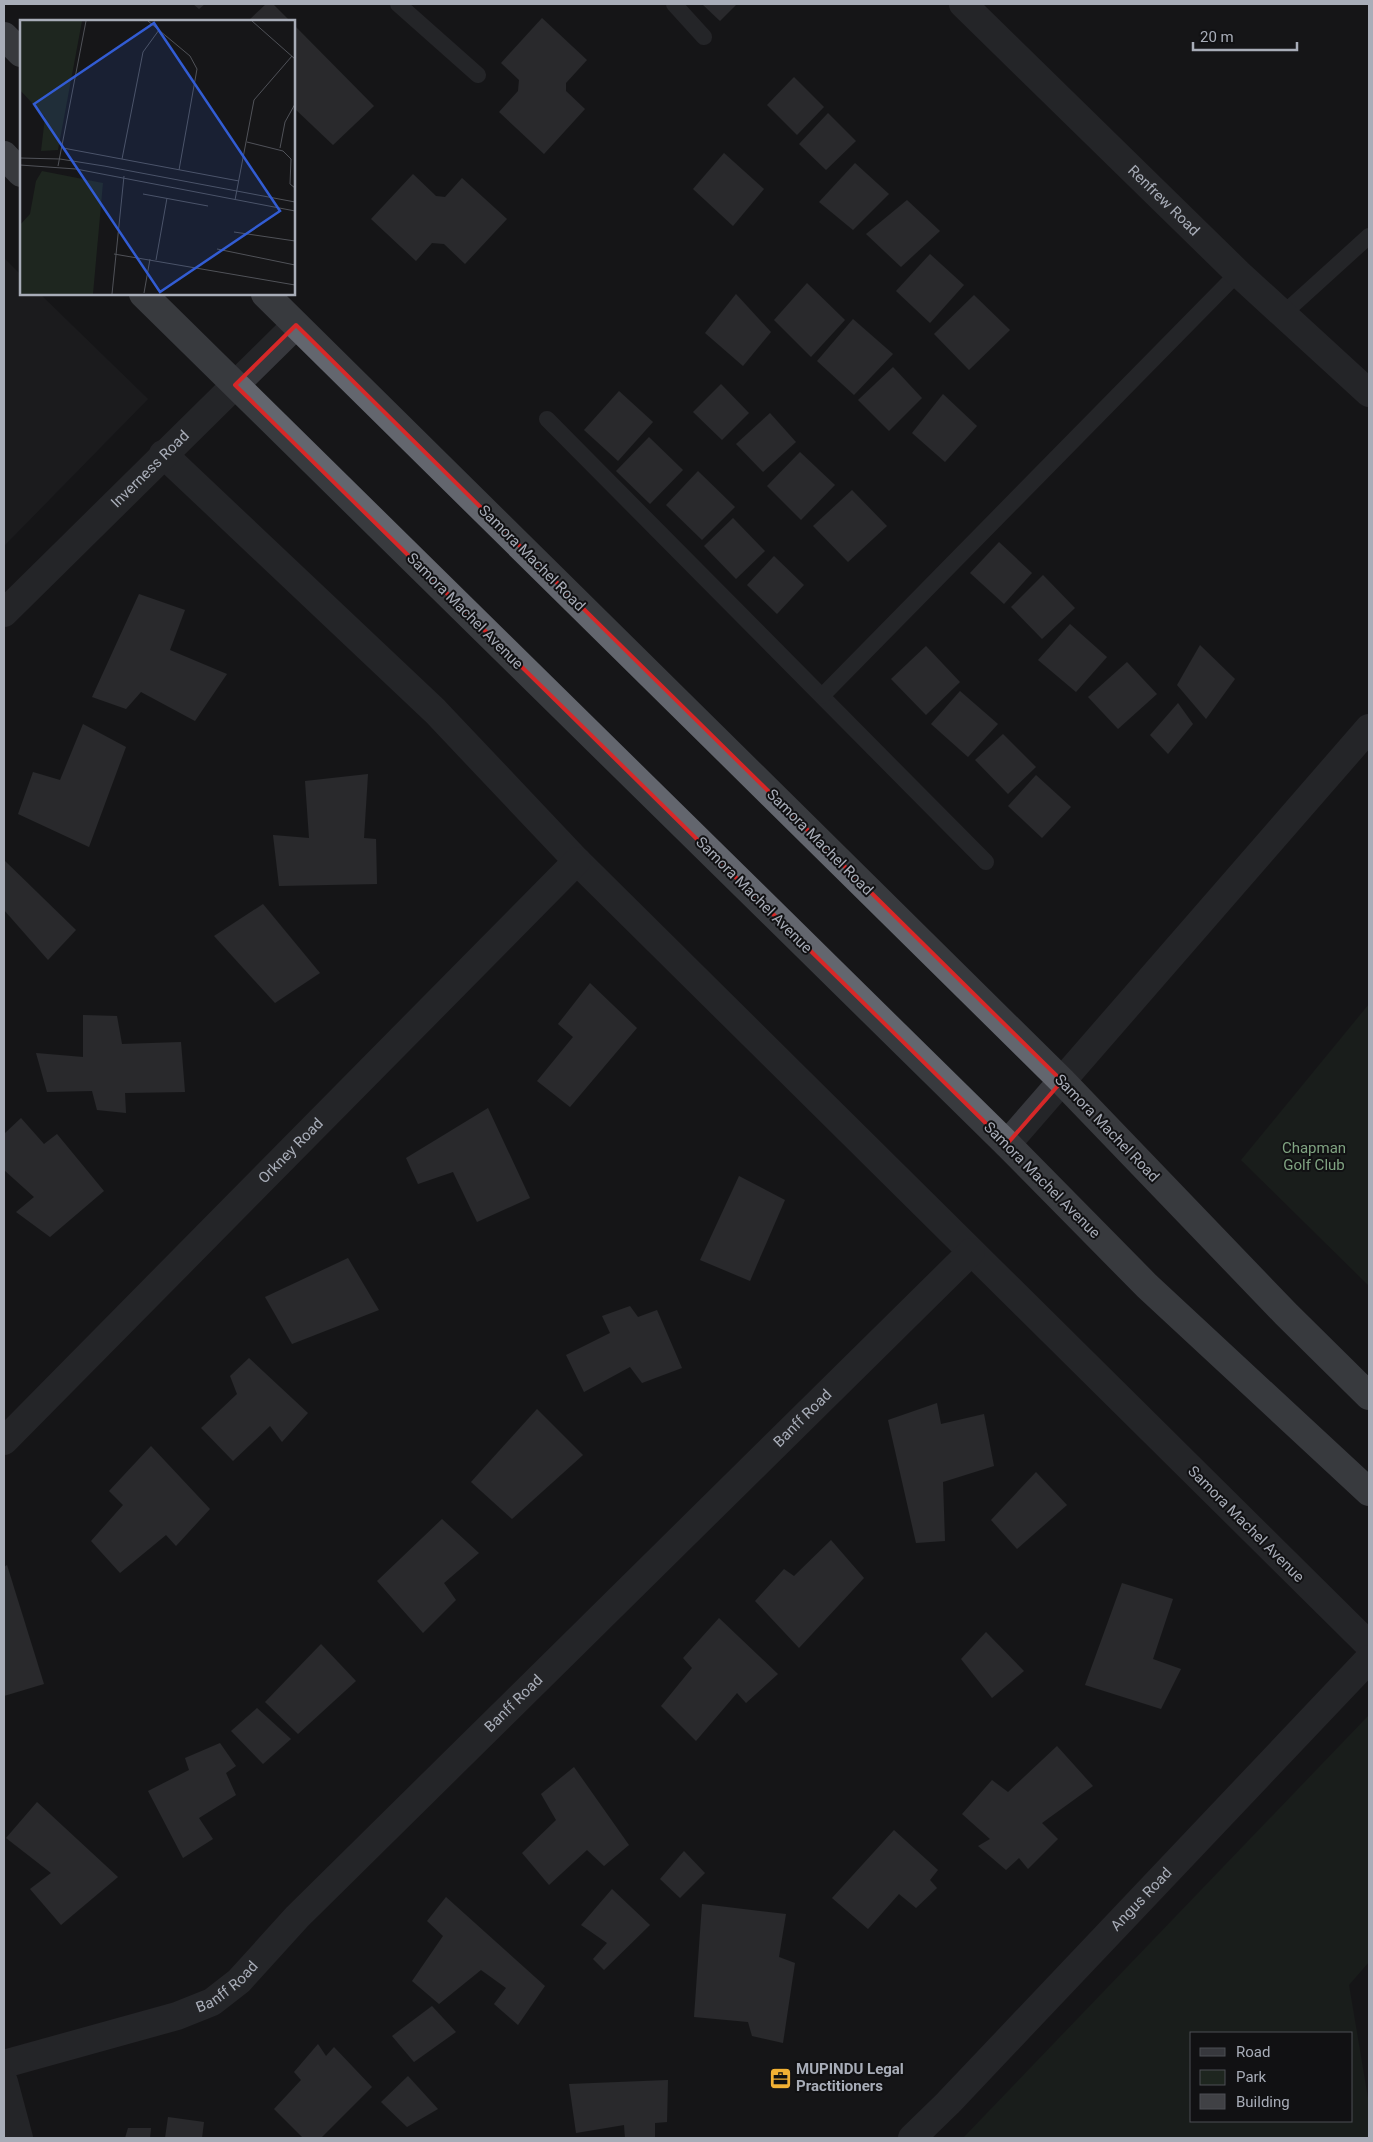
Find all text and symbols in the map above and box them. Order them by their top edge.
inset map [20,20,295,295]
scale bar [1193,20,1297,52]
text: 20 m [1200,28,1234,46]
street label: Renfrew Road [1124,162,1203,239]
street label: Inverness Road [107,427,193,511]
street label: Samora Machel Road [475,501,589,615]
street label: Samora Machel Avenue [403,549,527,673]
street label: Samora Machel Road [763,785,877,899]
street label: Samora Machel Avenue [692,833,816,957]
street label: Samora Machel Road [1051,1070,1163,1186]
street label: Orkney Road [255,1114,327,1187]
street label: Samora Machel Avenue [980,1118,1104,1242]
park label: Chapman Golf Club [1282,1139,1346,1174]
street label: Banff Road [770,1386,835,1451]
street label: Samora Machel Avenue [1184,1462,1308,1586]
street label: Banff Road [481,1671,546,1736]
street label: Angus Road [1107,1864,1176,1935]
street label: Banff Road [193,1957,262,2016]
legend [1190,2032,1353,2122]
text: Road [1236,2043,1270,2061]
place label: MUPINDU Legal Practitioners [796,2060,904,2095]
office icon: MUPINDU Legal Practitioners [768,2066,792,2090]
text: Park [1236,2068,1267,2086]
text: Building [1236,2093,1290,2111]

